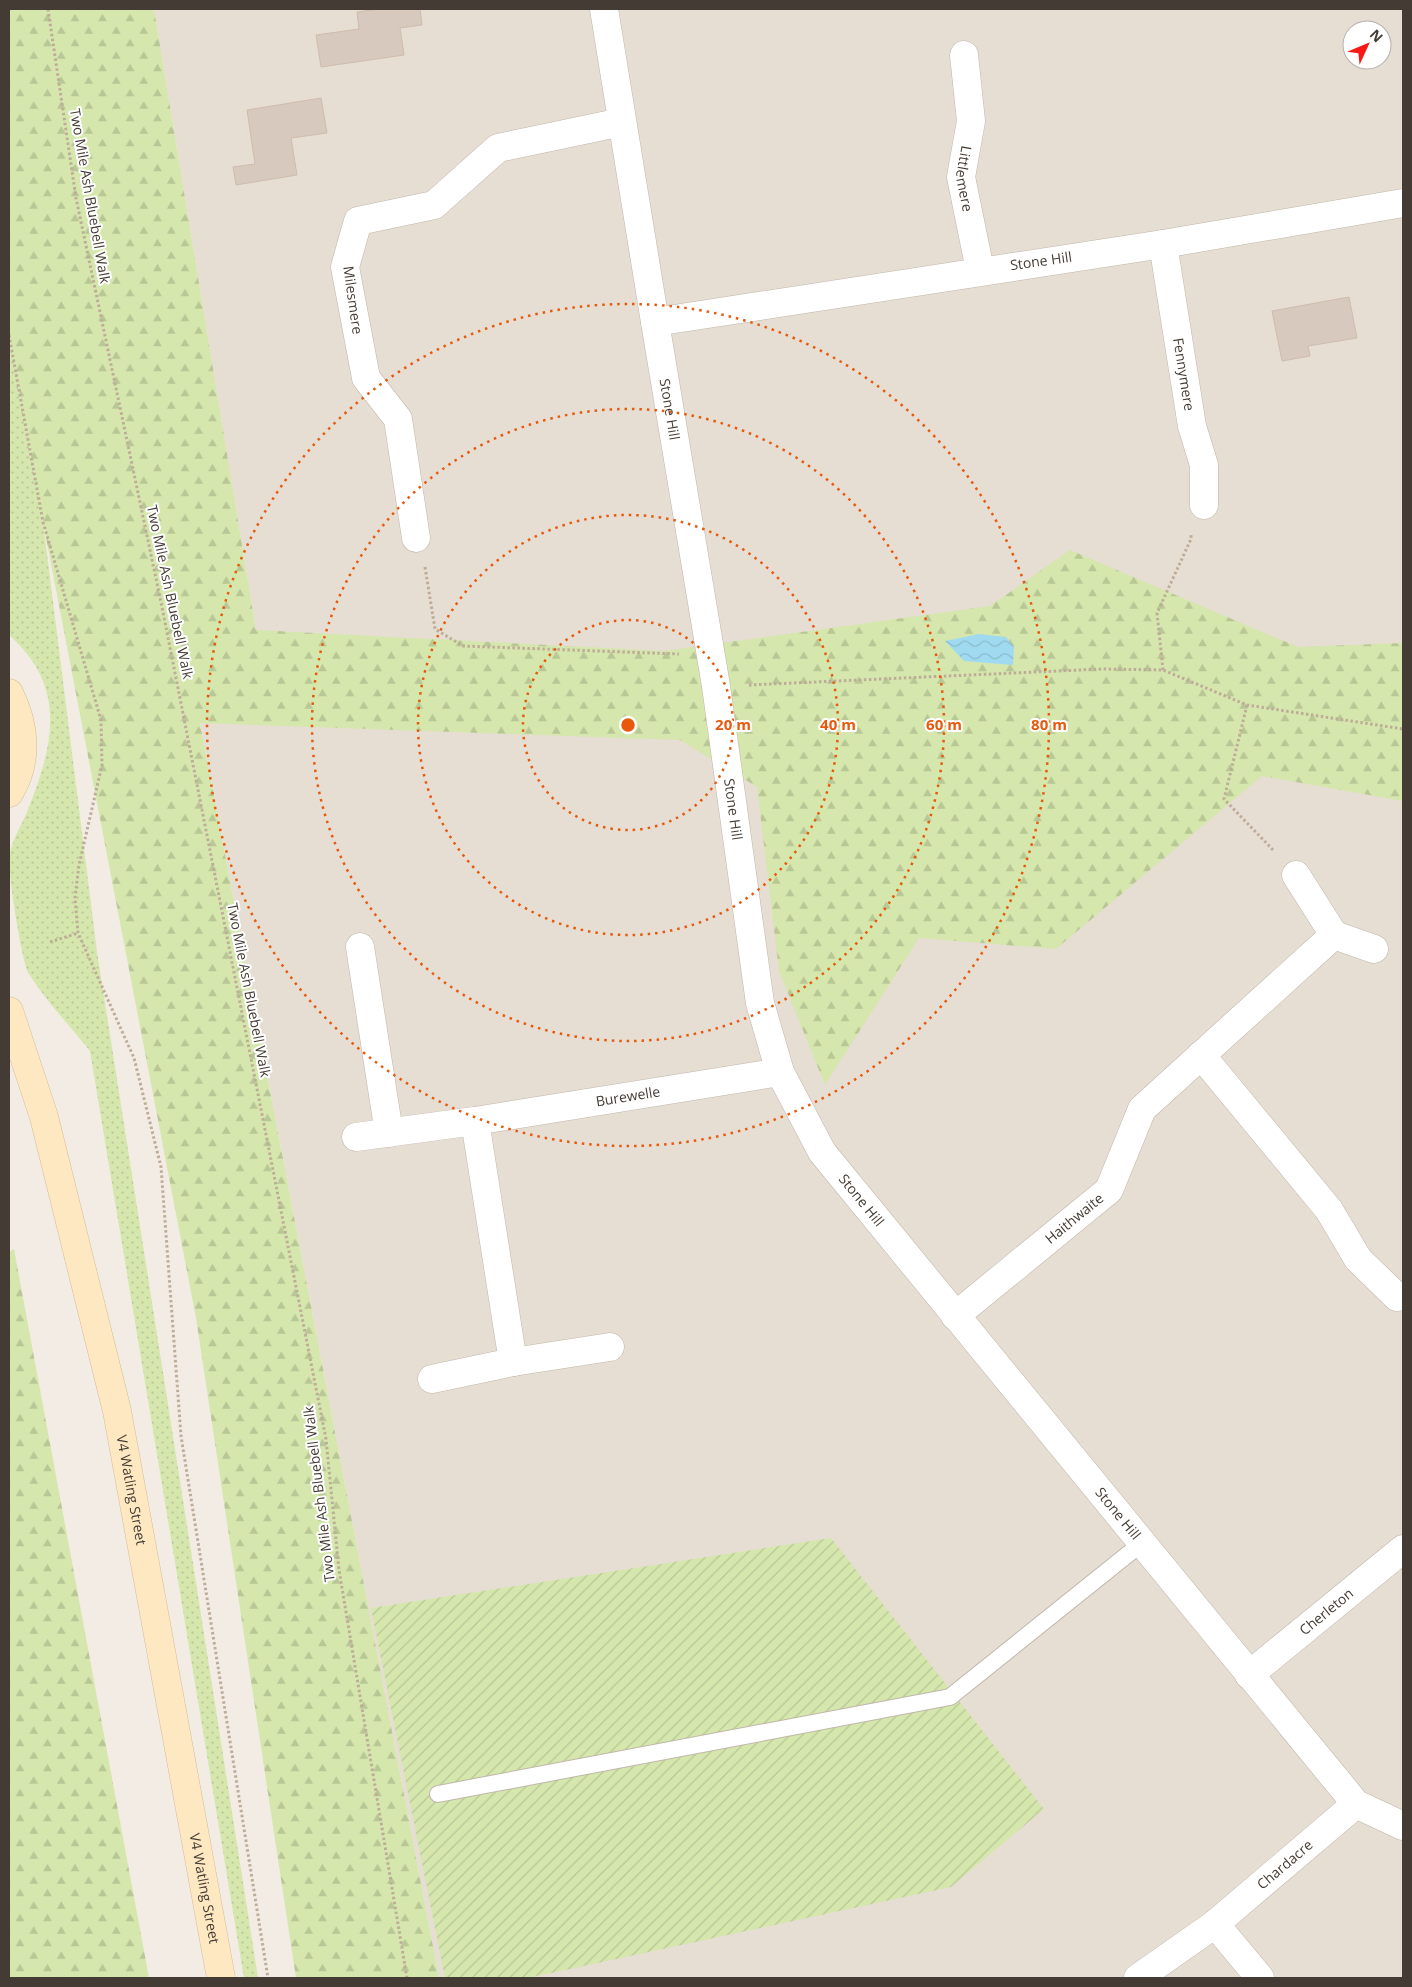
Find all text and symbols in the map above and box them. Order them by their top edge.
north arrow [1342,20,1392,70]
text: N [1366,25,1388,46]
street label: Two Mile Ash Bluebell Walk [66,107,115,285]
street label: Littlemere [952,144,978,213]
street label: Stone Hill [1009,247,1073,274]
street label: Milesmere [339,265,368,335]
street label: Fennymere [1169,336,1199,412]
street label: Stone Hill [656,377,685,442]
street label: Two Mile Ash Bluebell Walk [143,503,198,681]
text: 20 m [715,714,751,734]
text: 40 m [820,714,856,734]
text: 60 m [926,714,962,734]
text: 80 m [1031,714,1067,734]
centre of rings [619,716,637,734]
street label: Stone Hill [720,777,747,841]
street label: Two Mile Ash Bluebell Walk [223,901,276,1079]
street label: Burewelle [594,1081,662,1110]
street label: Stone Hill [835,1170,889,1230]
street label: Haithwaite [1041,1188,1107,1248]
street label: Two Mile Ash Bluebell Walk [298,1404,339,1583]
street label: V4 Watling Street [113,1433,151,1547]
street label: Stone Hill [1091,1483,1146,1543]
street label: Cherleton [1295,1584,1357,1639]
street label: V4 Watling Street [186,1832,225,1945]
street label: Chardacre [1253,1835,1317,1893]

